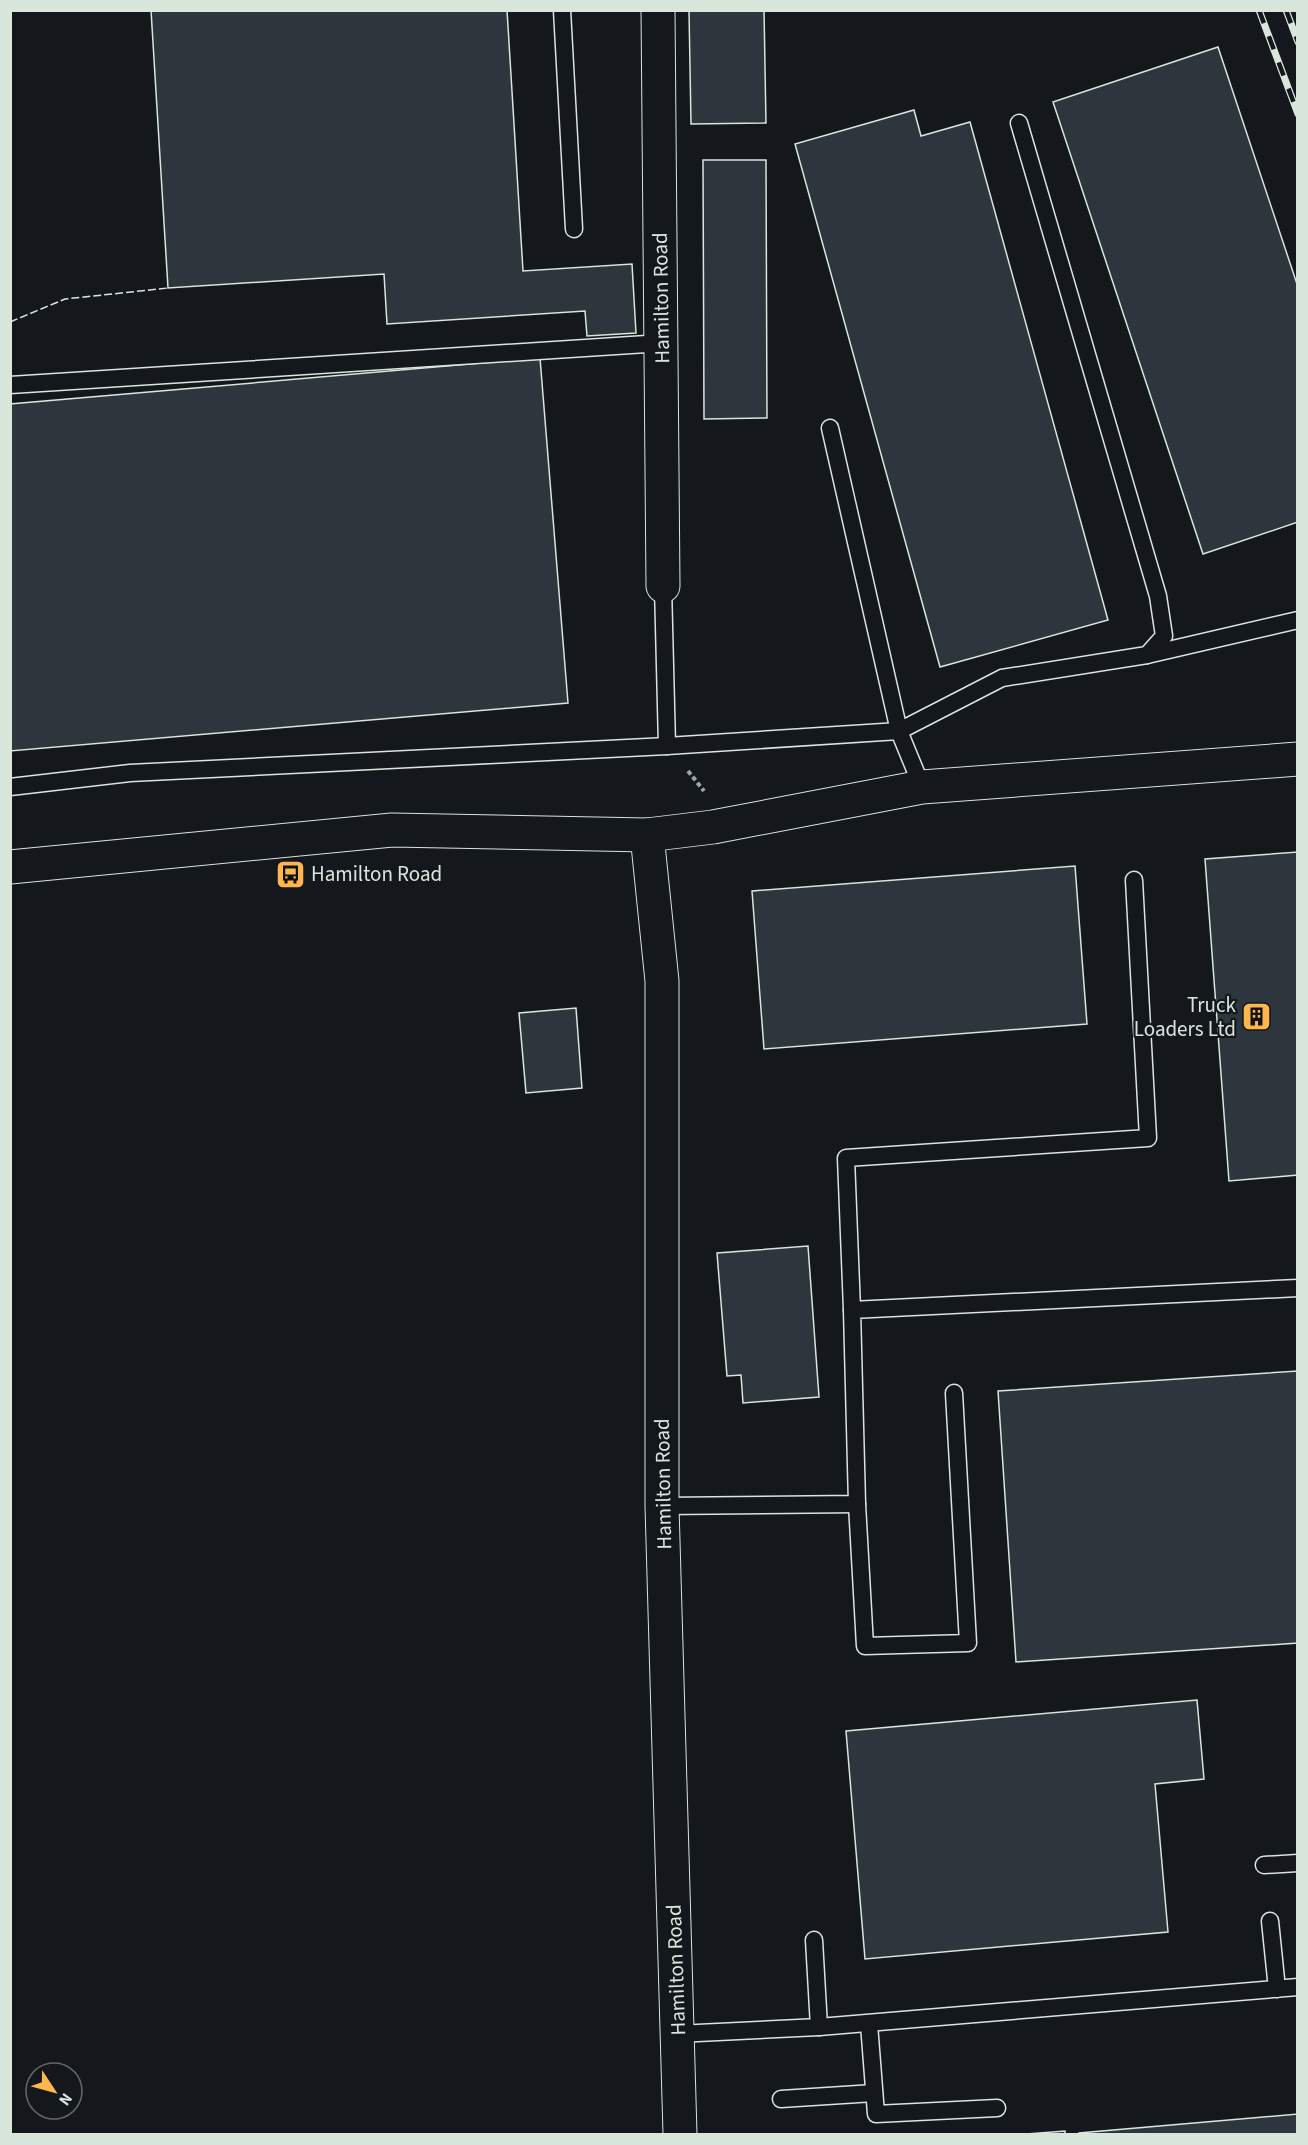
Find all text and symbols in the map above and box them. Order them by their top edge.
street label: Hamilton Road [645,232,677,364]
bus stop icon: Hamilton Road [274,858,306,890]
place label: Hamilton Road [311,859,442,889]
place label: Truck Loaders Ltd [1134,990,1237,1044]
building icon: Truck Loaders Ltd [1241,1001,1273,1033]
street label: Hamilton Road [647,1418,679,1550]
street label: Hamilton Road [659,1904,693,2036]
north arrow [24,2061,84,2121]
text: N [53,2088,77,2110]

